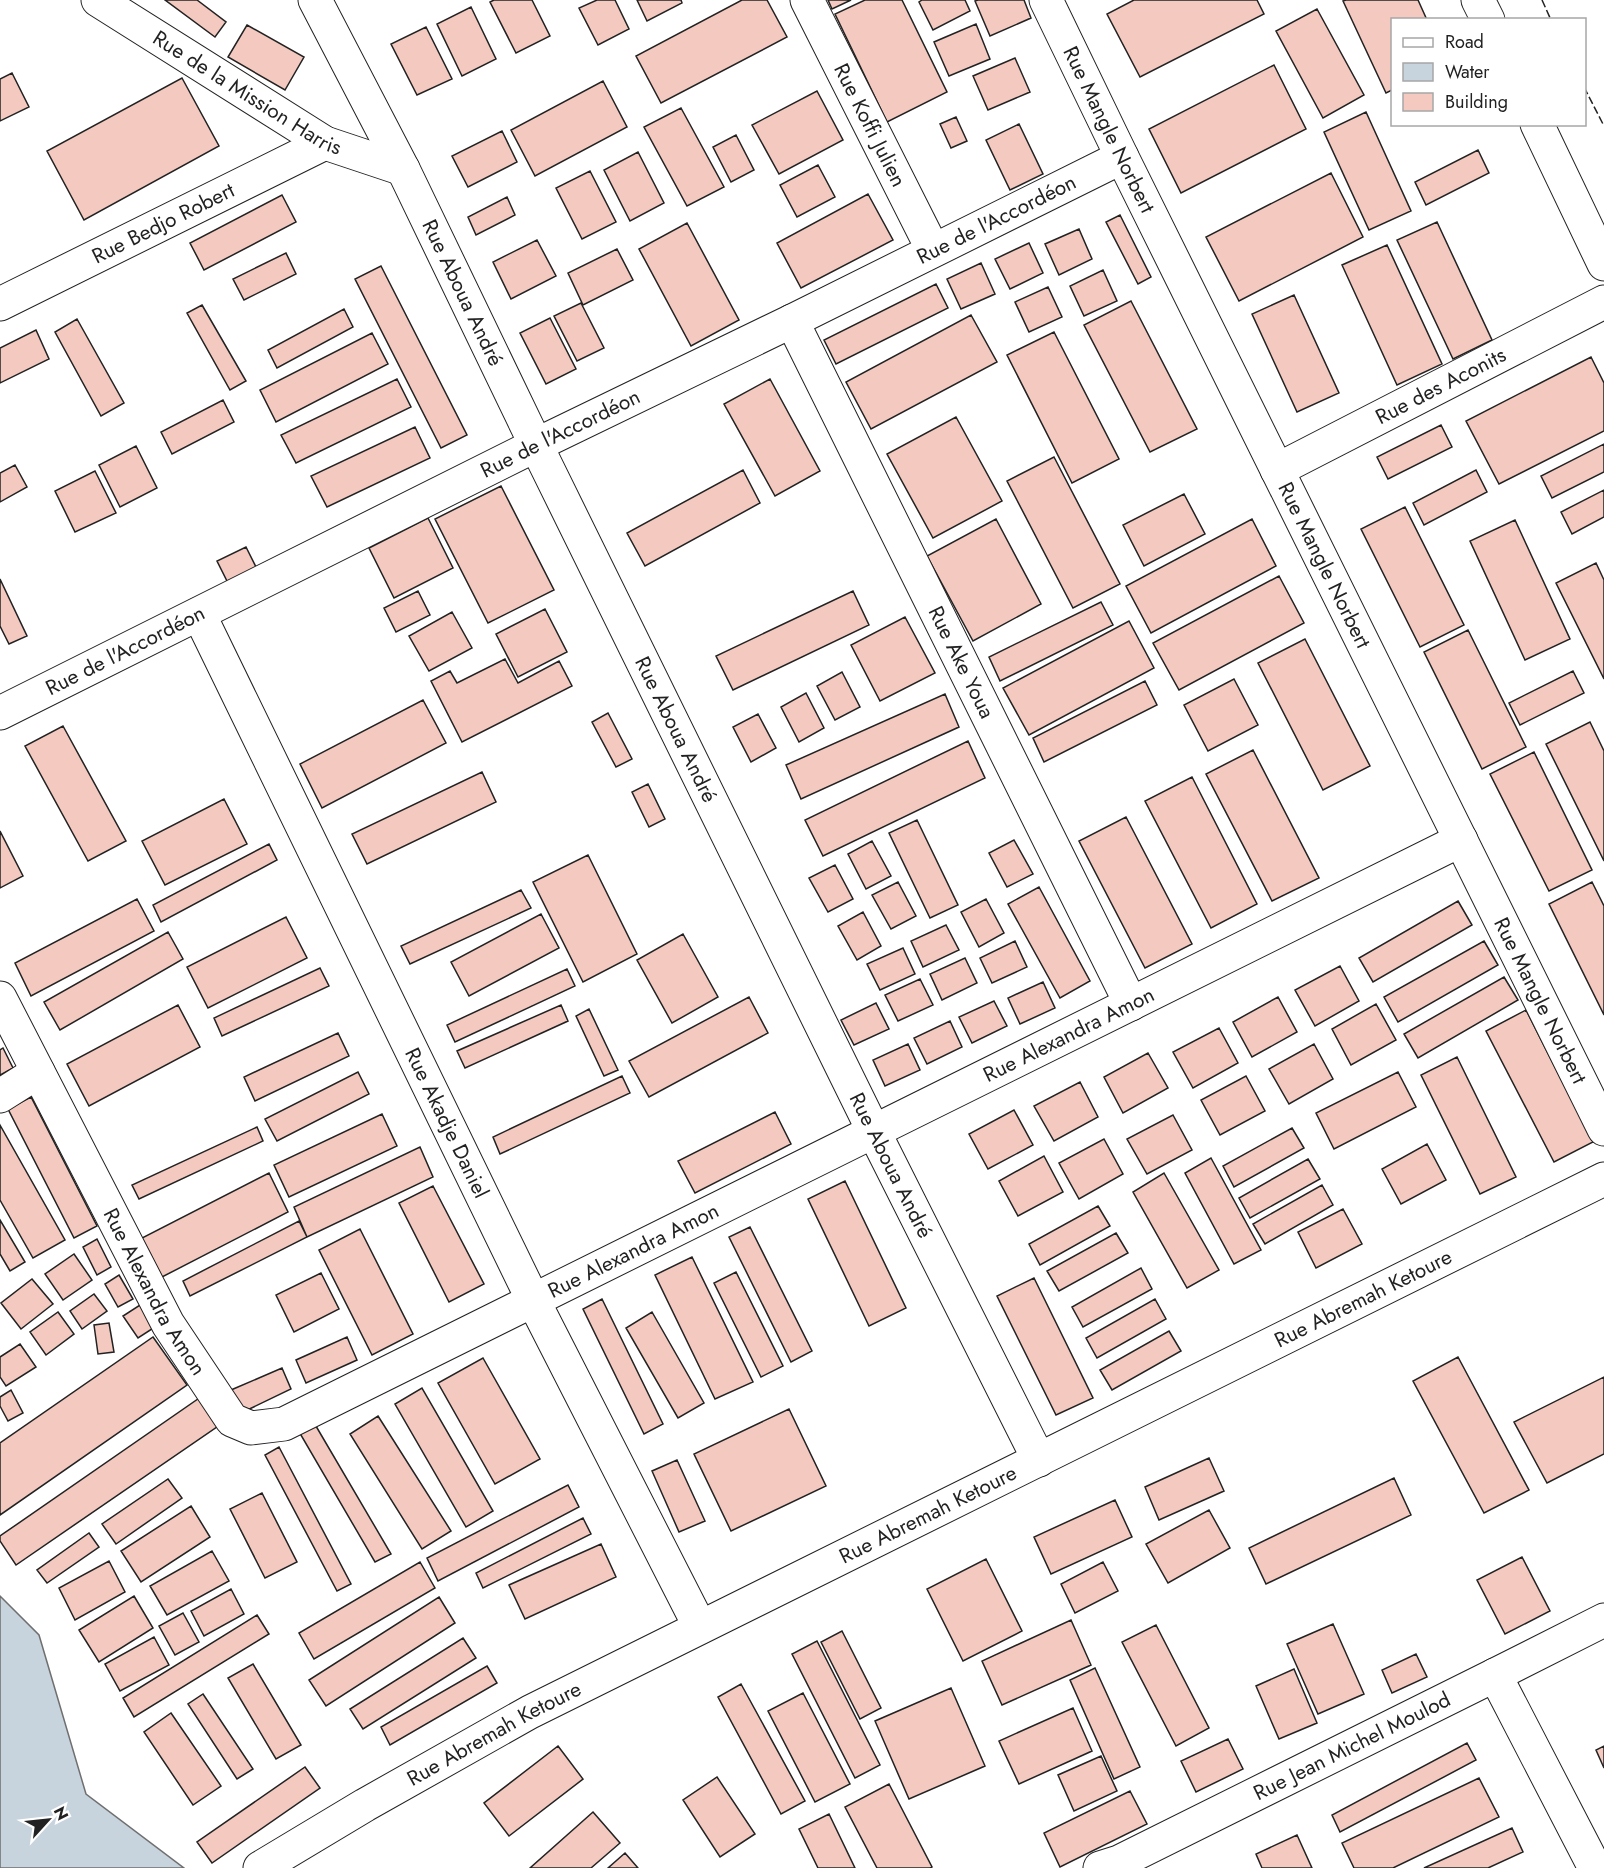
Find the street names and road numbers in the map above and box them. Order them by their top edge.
street label: Rue de la Mission Harris [147,23,345,162]
street label: Rue Mangle Norbert [1056,41,1162,218]
street label: Rue Koffi Julien [826,58,914,192]
street label: Rue de l'Accordéon [912,167,1081,272]
street label: Rue Bedjo Robert [87,175,240,271]
street label: Rue Aboua André [415,215,511,371]
street label: Rue des Aconits [1370,340,1511,432]
street label: Rue de l'Accordéon [475,382,645,486]
street label: Rue Mangle Norbert [1271,477,1378,653]
street label: Rue de l'Accordéon [40,598,210,703]
street label: Rue Ake Youa [921,601,1002,724]
street label: Rue Aboua André [627,651,725,808]
street label: Rue Mangle Norbert [1486,912,1594,1089]
street label: Rue Alexandra Amon [978,980,1159,1090]
street label: Rue Akadje Daniel [397,1043,496,1203]
street label: Rue Aboua André [842,1087,940,1244]
street label: Rue Alexandra Amon [543,1196,724,1306]
street label: Rue Alexandra Amon [96,1203,213,1381]
street label: Rue Abremah Ketoure [1269,1242,1457,1355]
street label: Rue Abremah Ketoure [834,1458,1022,1571]
street label: Rue Abremah Ketoure [401,1674,587,1793]
street label: Rue Jean Michel Moulod [1248,1685,1456,1808]

